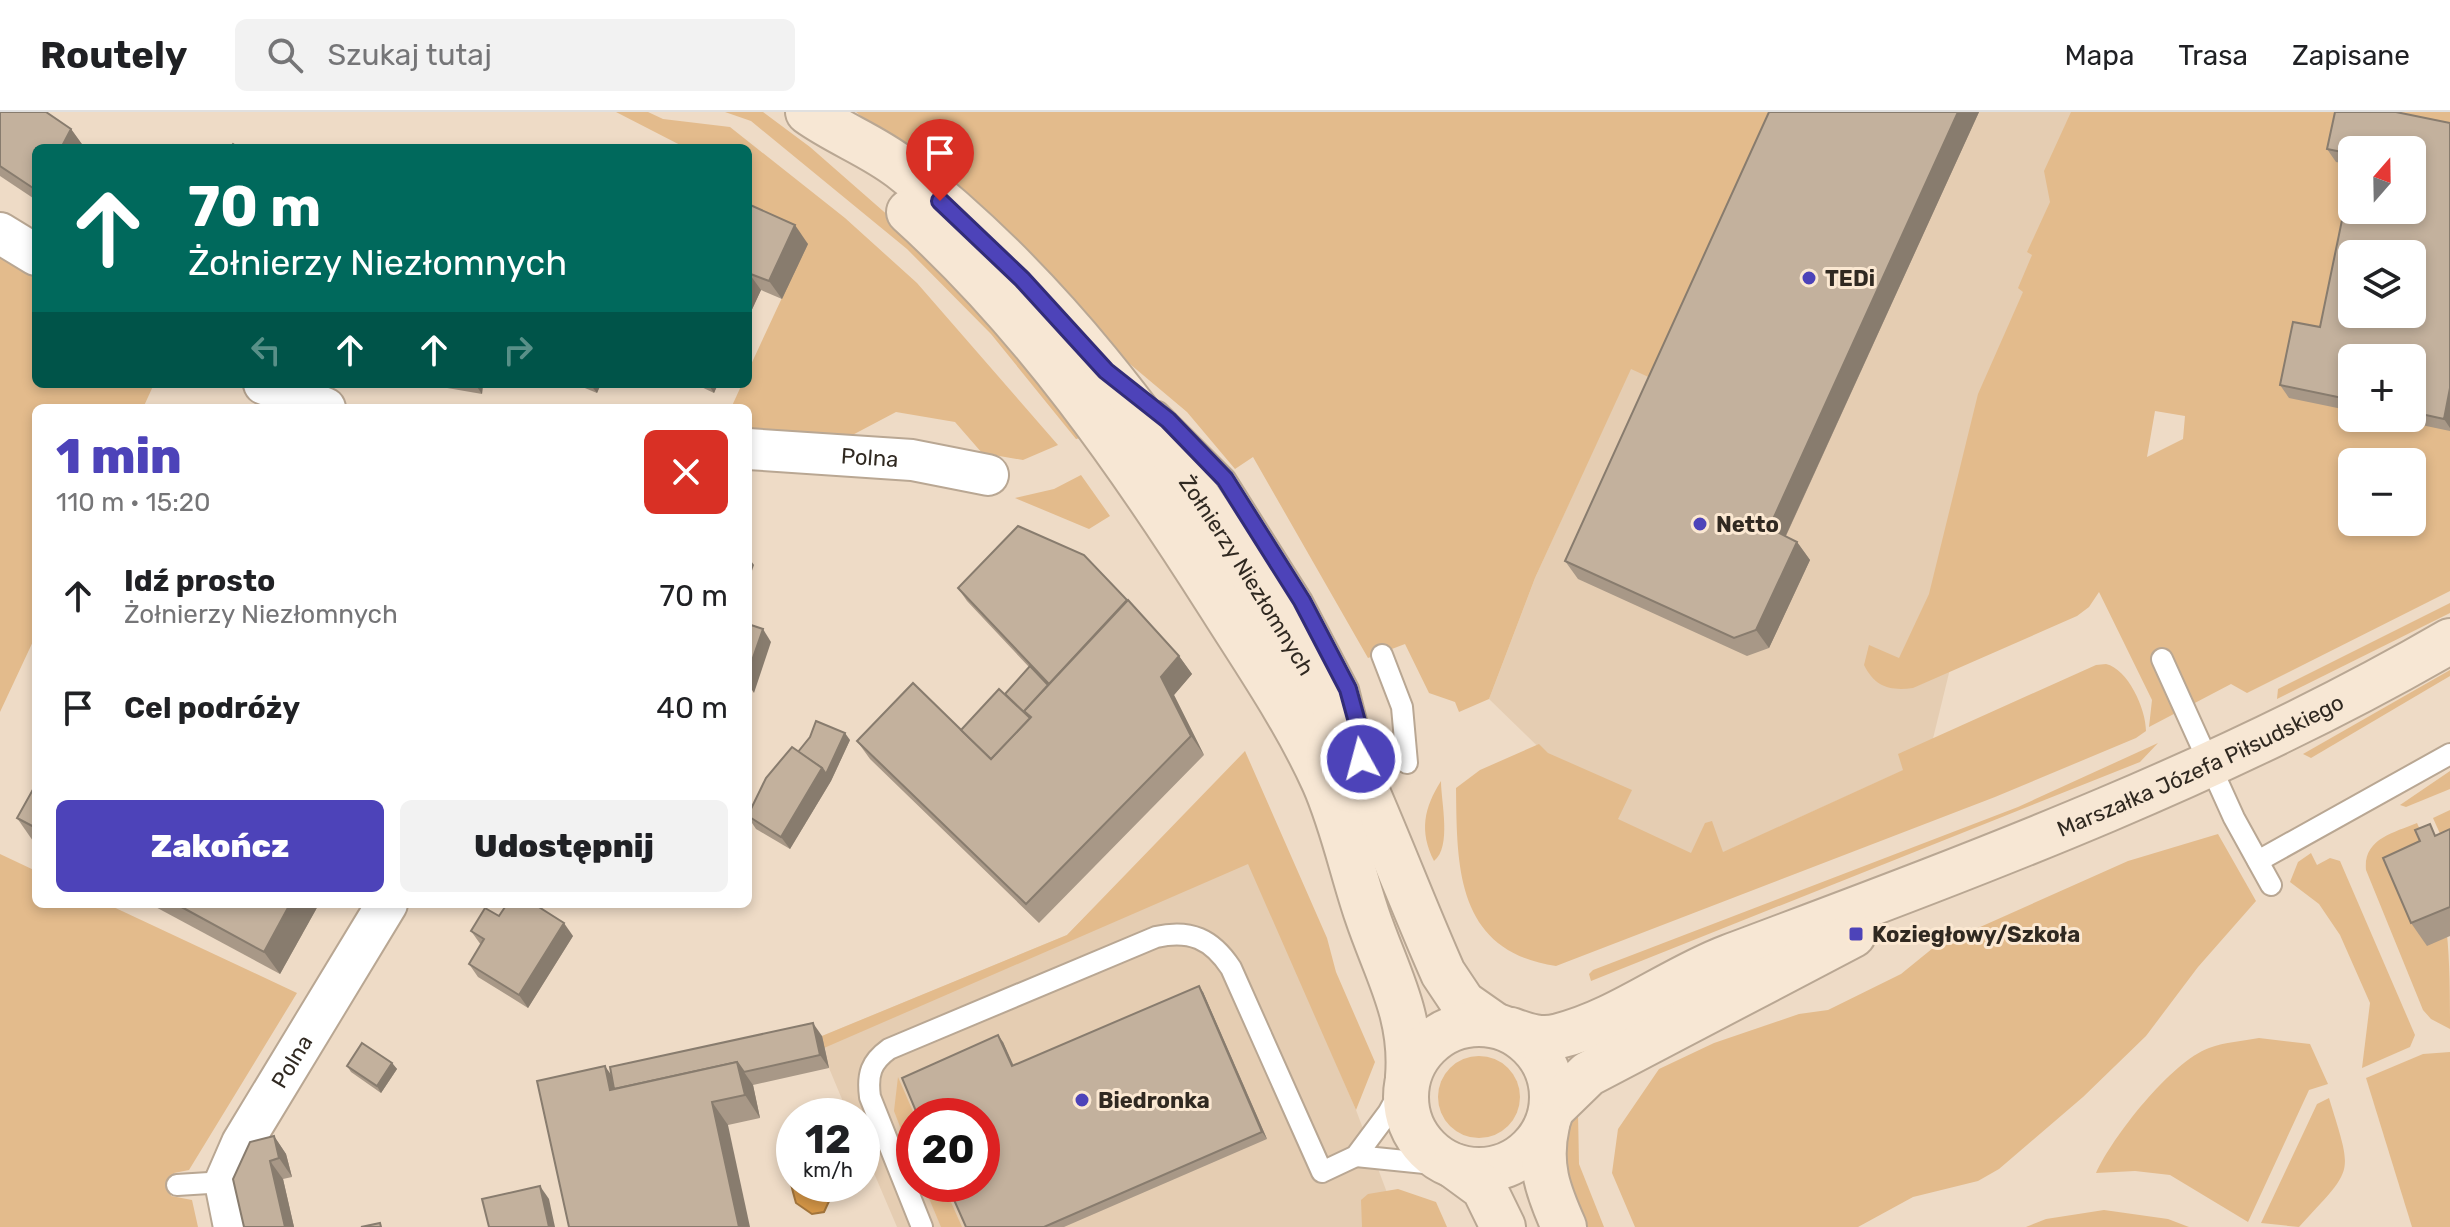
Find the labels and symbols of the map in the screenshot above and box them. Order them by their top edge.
pin [906,119,974,201]
north arrow [2338,136,2426,224]
place label: TEDi [1825,265,1875,292]
marker: TEDi [1800,269,1818,287]
street label: Polna [840,442,899,473]
street label: Żołnierzy Niezłomnych [1174,470,1320,680]
place label: Netto [1716,511,1779,538]
marker: Netto [1691,515,1709,533]
street label: Marszałka Józefa Piłsudskiego [2053,688,2348,842]
position arrow [1319,717,1403,801]
place label: Koziegłowy/Szkoła [1872,921,2080,948]
marker: Koziegłowy/Szkoła [1847,925,1865,943]
street label: Polna [265,1030,318,1093]
place label: Biedronka [1098,1087,1210,1114]
marker: Biedronka [1073,1091,1091,1109]
speed limit sign: 20 [896,1098,1000,1202]

